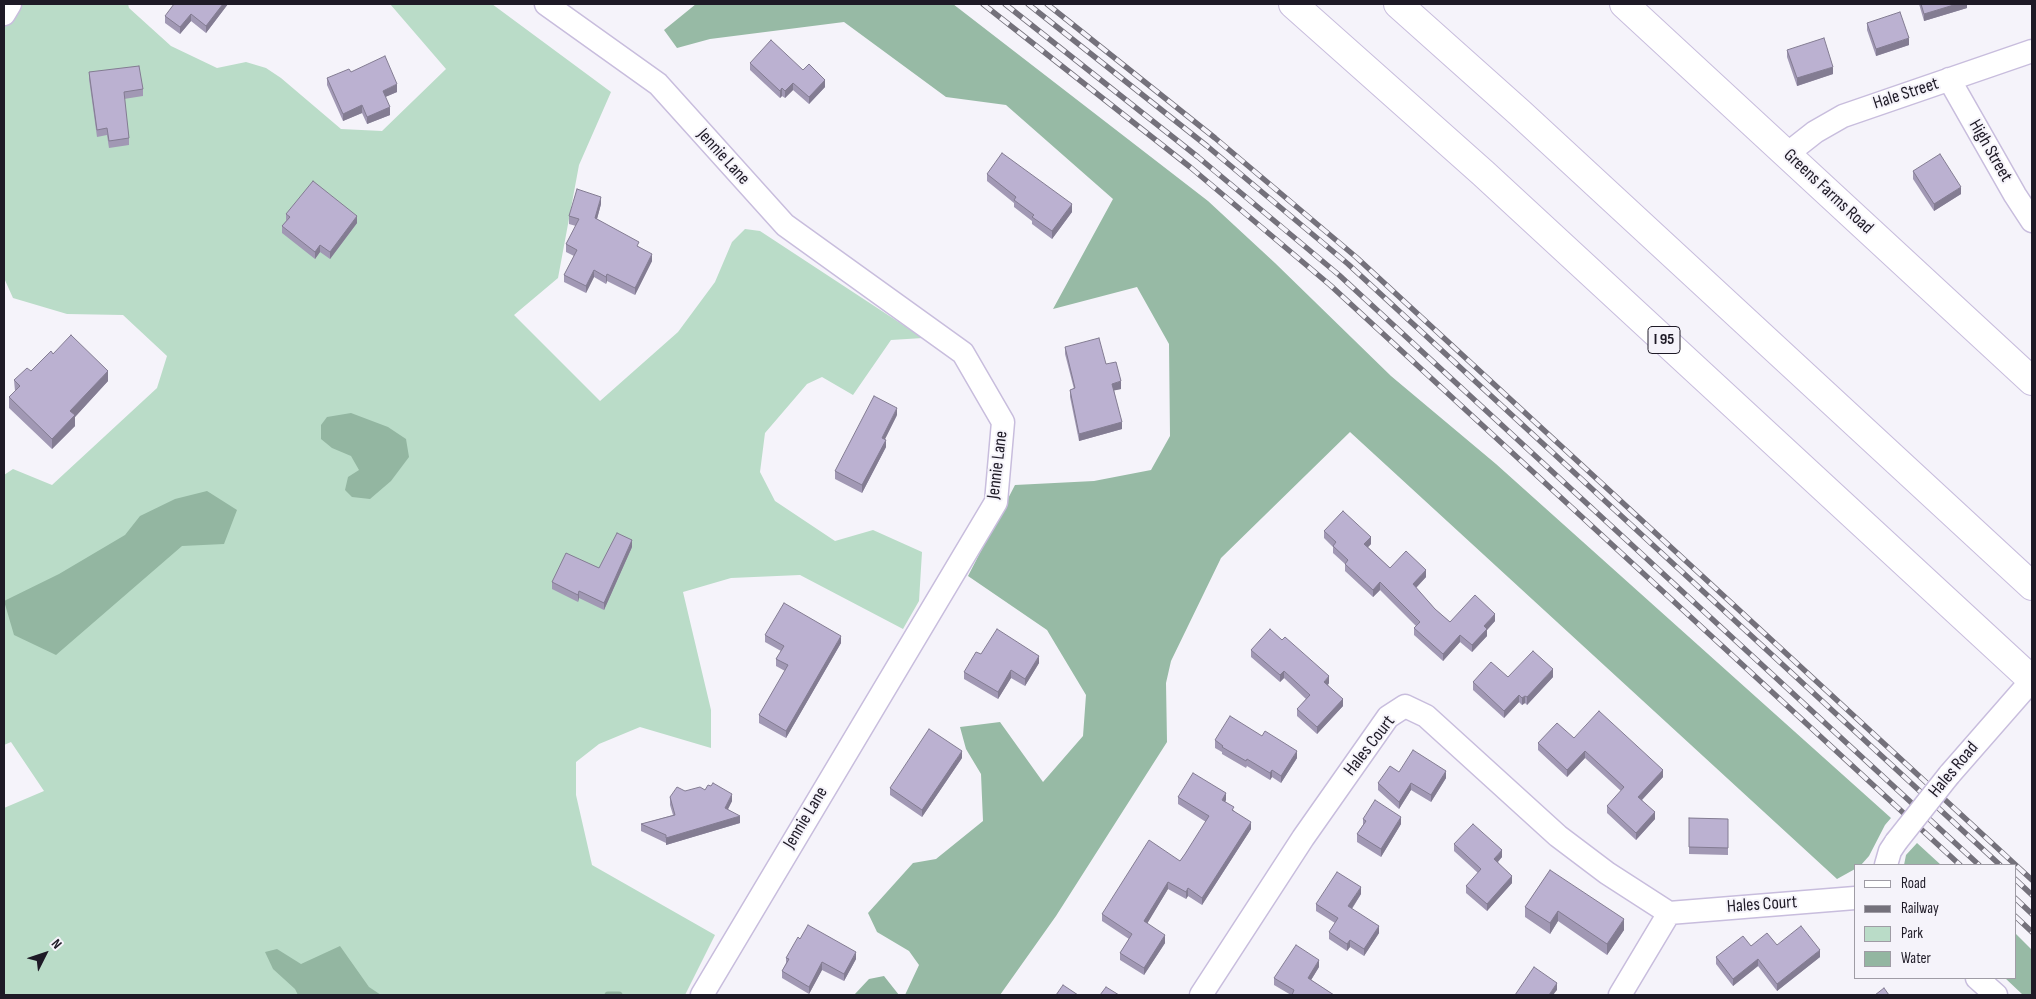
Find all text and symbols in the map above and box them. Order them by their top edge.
street label: Hale Street [1871,73,1941,115]
street label: High Street [1964,116,2016,186]
street label: Jennie Lane [692,124,754,190]
street label: Greens Farms Road [1779,145,1877,239]
road number: I 95 [1648,326,1680,354]
street label: Jennie Lane [983,430,1013,500]
street label: Hales Court [1340,712,1400,780]
street label: Hales Road [1925,738,1983,802]
street label: Jennie Lane [779,783,833,853]
legend [1854,864,2016,979]
text: Road [1901,874,1926,893]
street label: Hales Court [1726,892,1798,918]
text: Railway [1901,899,1939,918]
text: Park [1901,924,1923,943]
north arrow [20,929,70,979]
text: N [48,935,66,952]
text: Water [1901,949,1931,968]

